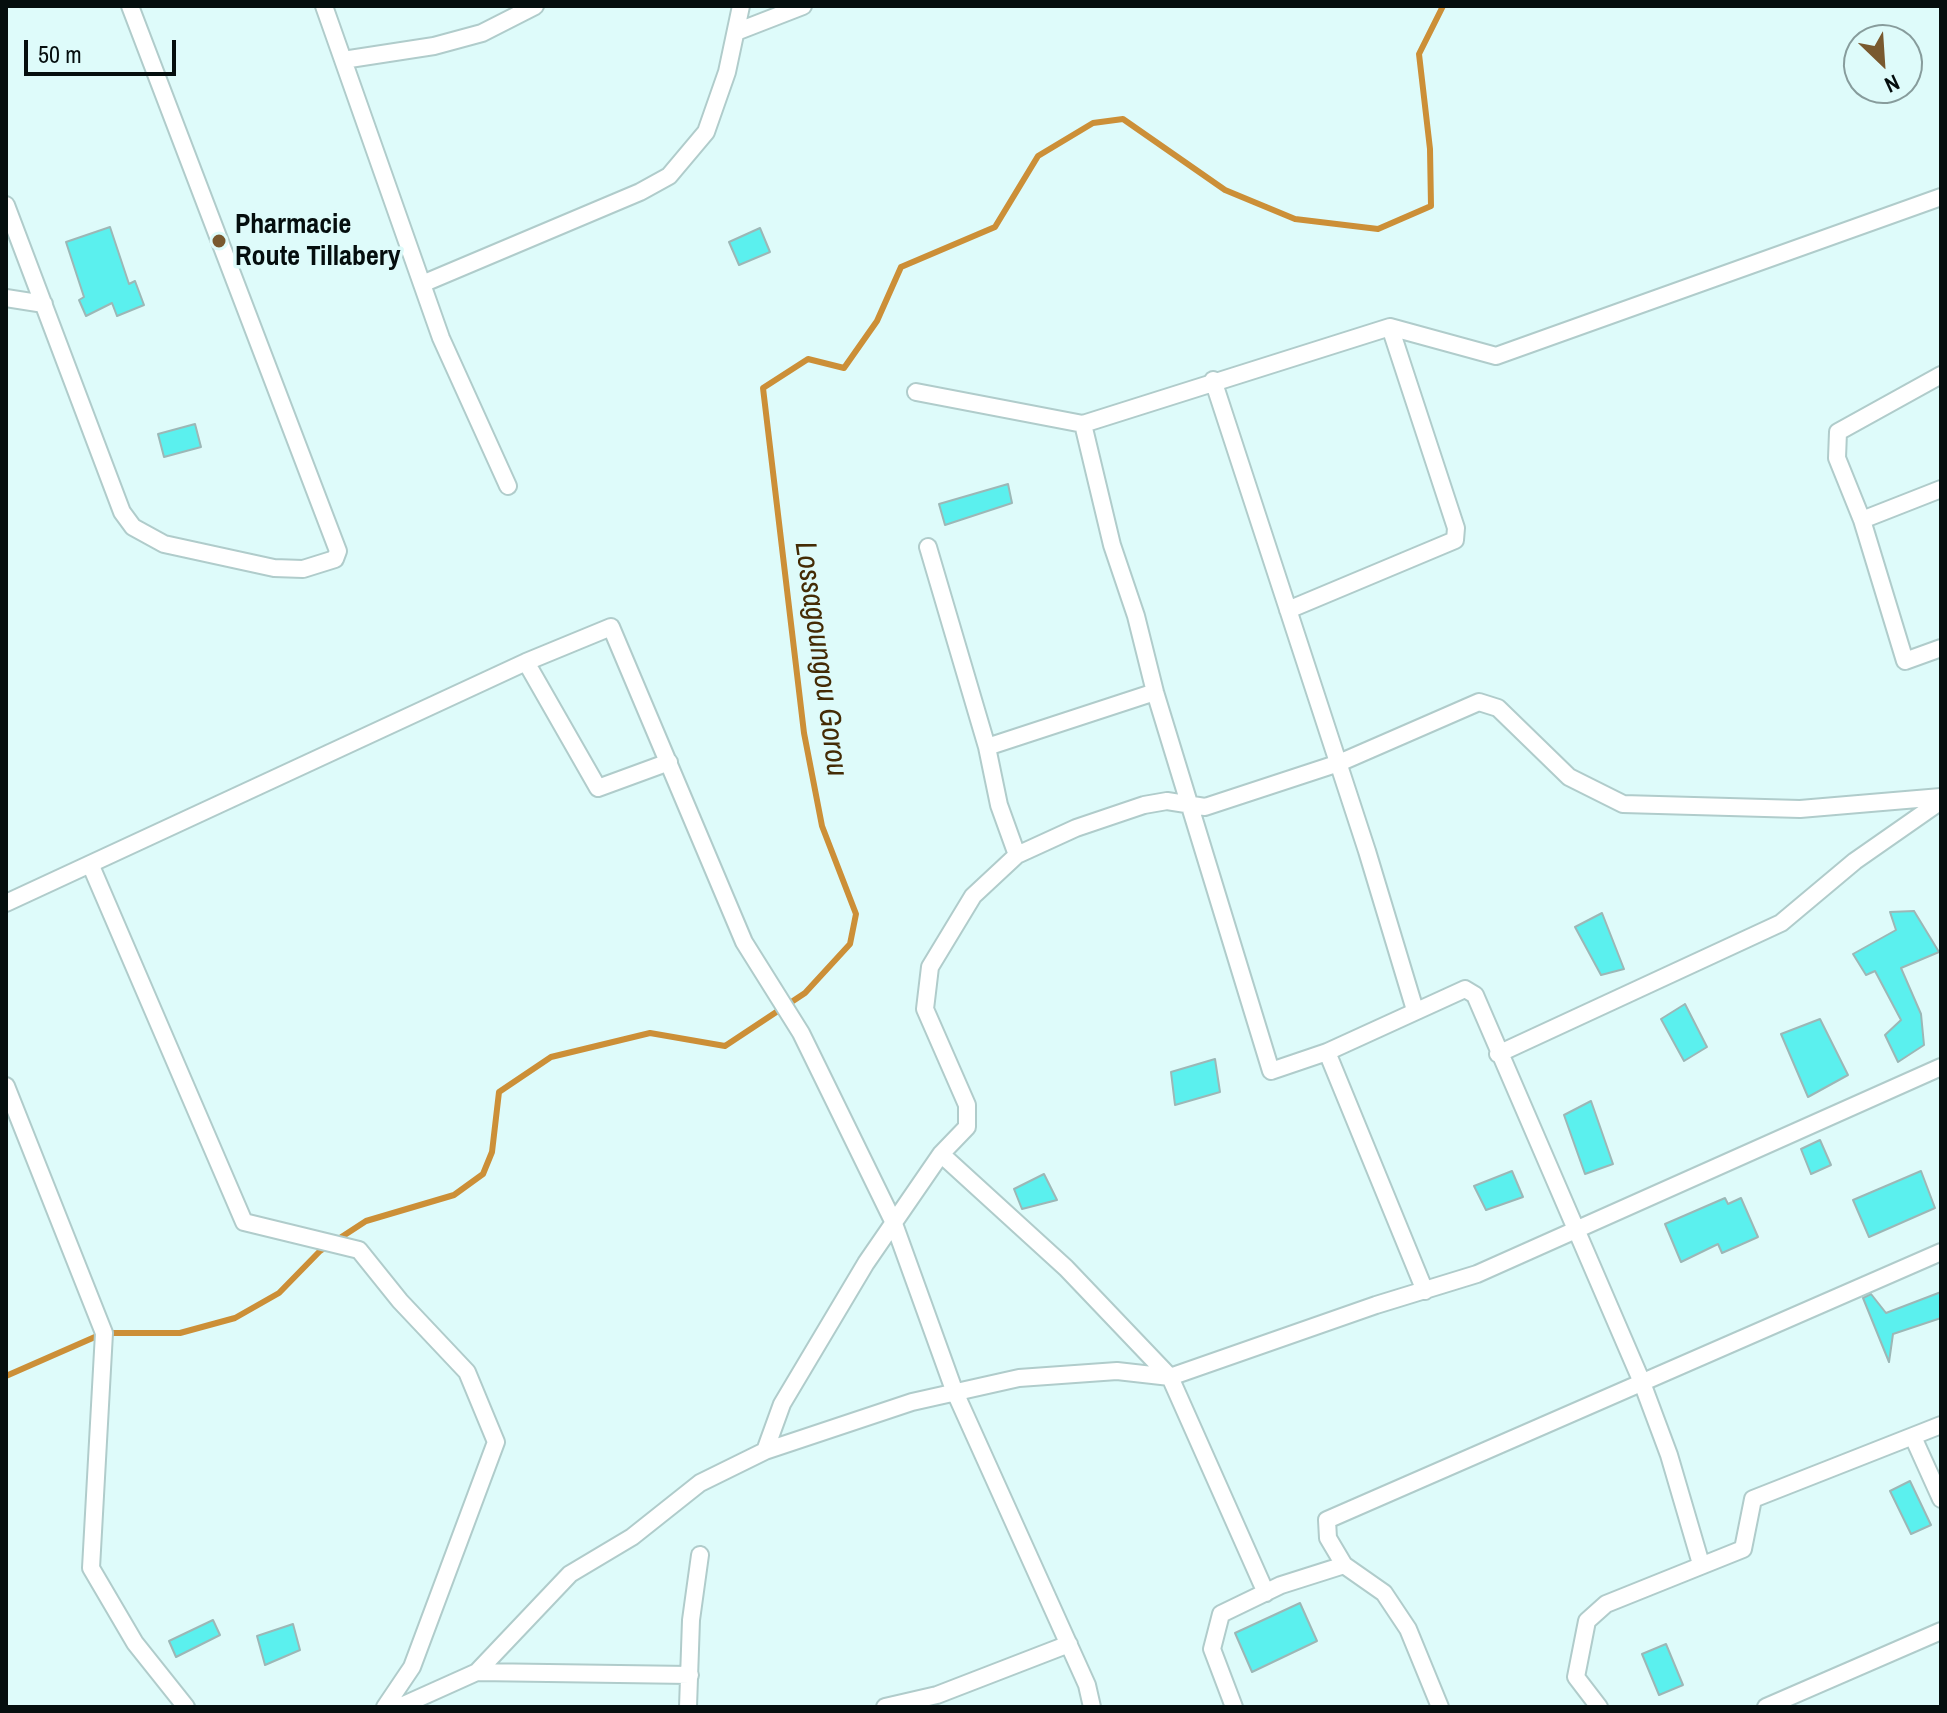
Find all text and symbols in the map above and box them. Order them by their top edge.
scale bar [28,24,180,74]
north arrow [1843,24,1923,104]
text: 50 m [38,38,82,70]
text: N [1880,68,1905,100]
place label: Pharmacie Route Tillabery [235,208,400,274]
marker: Pharmacie Route Tillabery [210,232,228,250]
water label: Lossagoungou Gorou [786,539,854,779]

